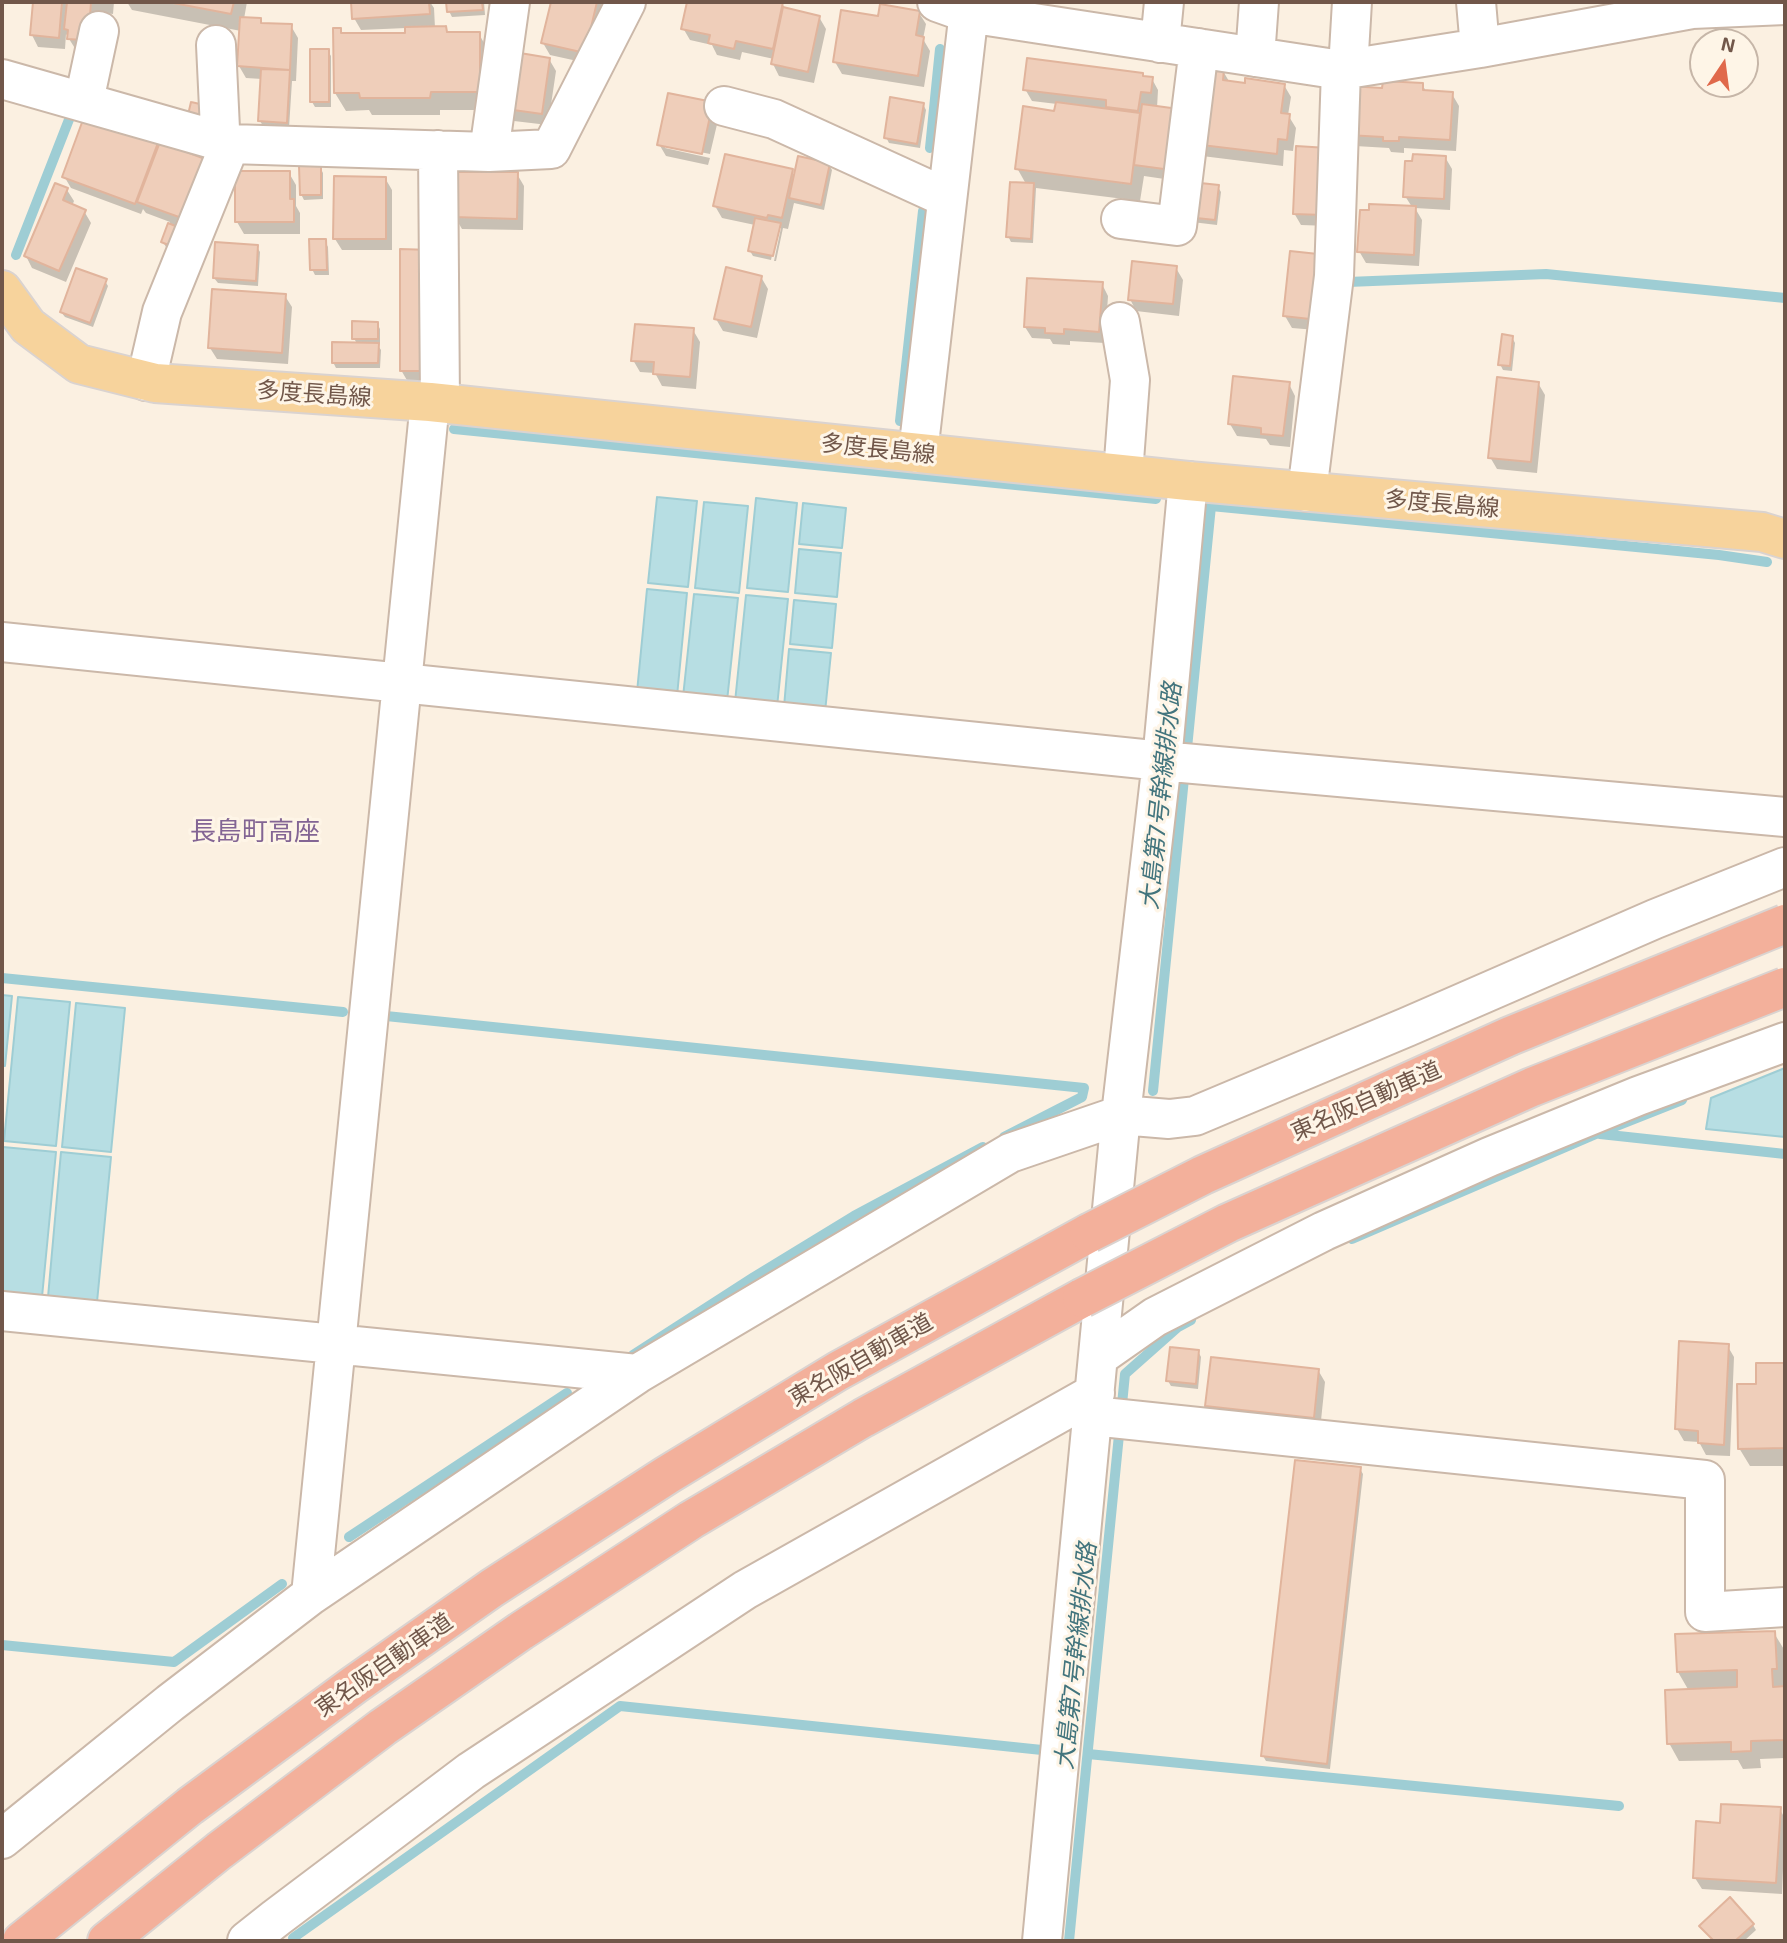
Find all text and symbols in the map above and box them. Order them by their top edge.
north arrow [1689,28,1759,98]
text: N [1719,31,1738,57]
street label: 多度長島線 [256,376,372,412]
street label: 多度長島線 [819,429,937,469]
street label: 多度長島線 [1384,485,1500,523]
water label: 大島第7号幹線排水路 [1135,681,1187,911]
district label: 長島町高座 [190,815,320,847]
street label: 東名阪自動車道 [1287,1056,1445,1146]
street label: 東名阪自動車道 [784,1308,938,1412]
water label: 大島第7号幹線排水路 [1050,1541,1102,1771]
street label: 東名阪自動車道 [310,1608,458,1722]

